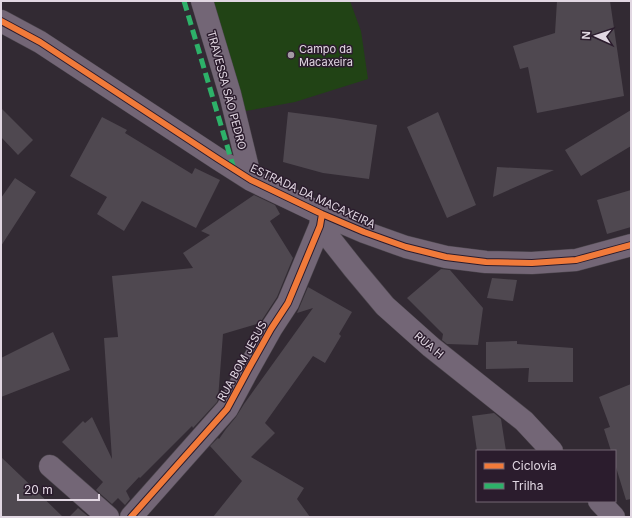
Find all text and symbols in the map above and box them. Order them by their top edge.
north arrow [576,16,616,56]
street label: TRAVESSA SÃO PEDRO [204,29,250,151]
text: N [579,31,593,40]
place label: Campo da Macaxeira [299,42,353,69]
marker: Campo da Macaxeira [286,50,296,60]
street label: ESTRADA DA MACAXEIRA [248,161,378,231]
street label: RUA BOM JESUS [214,318,270,404]
street label: RUA H [412,329,446,361]
legend [476,450,616,502]
text: Ciclovia [512,458,557,473]
scale bar [18,476,99,502]
text: Trilha [512,478,543,493]
text: 20 m [24,482,53,497]

